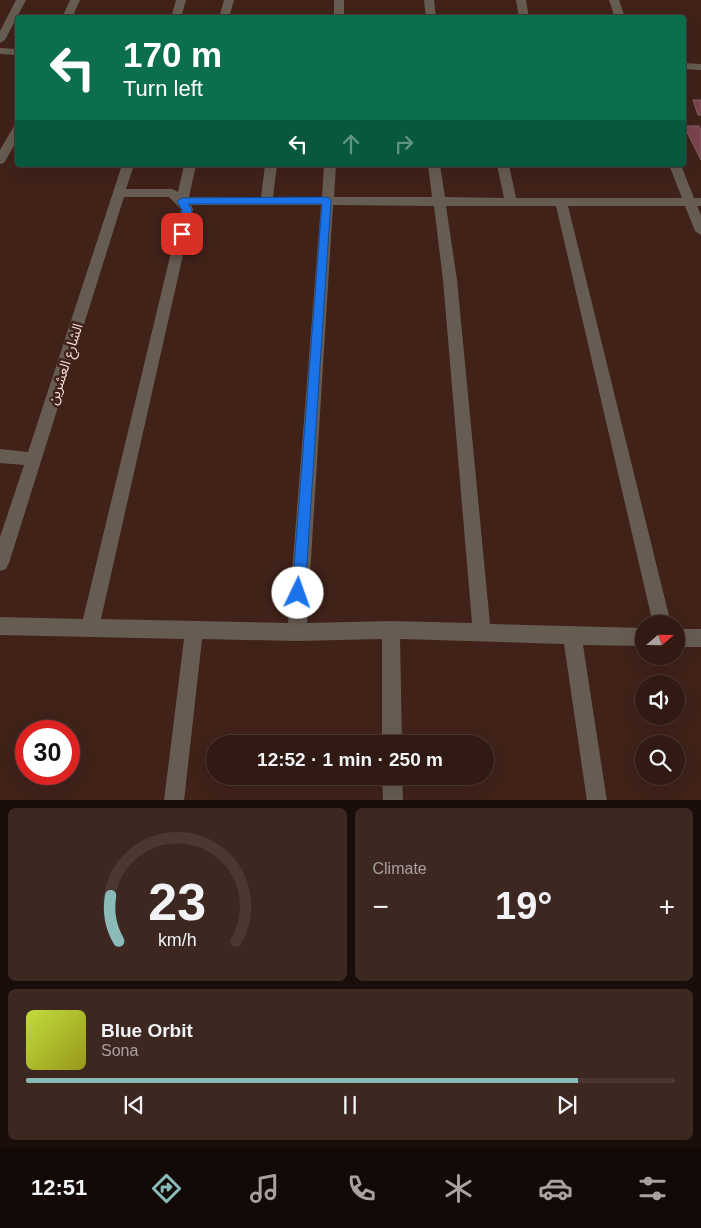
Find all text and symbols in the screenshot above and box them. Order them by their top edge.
icon: left [40,35,105,100]
text: 170 m [123,35,222,74]
text: Turn left [123,76,203,101]
icon: left [284,130,312,158]
icon: ahead [337,130,365,158]
icon: right [390,130,418,158]
pin [161,213,203,255]
icon: arrive [168,220,196,248]
street label: الشارع العشرين [44,321,89,408]
position arrow [271,566,323,618]
north arrow [635,615,685,665]
map controls [635,615,685,785]
button: sound [635,675,685,725]
speed limit sign: 30 [15,720,80,785]
button: search [635,735,685,785]
text: 12:52 · 1 min · 250 m [257,749,443,770]
text: Climate [373,860,427,877]
text: 23 [148,873,206,931]
text: 19° [495,885,552,927]
text: − [373,891,389,922]
text: + [659,891,675,922]
text: km/h [158,930,197,950]
text: Blue Orbit [101,1020,193,1041]
text: Sona [101,1042,138,1059]
icon: previous [120,1091,148,1119]
icon: pause [336,1091,364,1119]
icon: next [553,1091,581,1119]
icon: directions [149,1171,184,1206]
icon: music [247,1171,282,1206]
icon: phone [344,1171,379,1206]
icon: climate [441,1171,476,1206]
icon: car [538,1171,573,1206]
icon: filters [635,1171,670,1206]
text: 12:51 [31,1175,87,1200]

